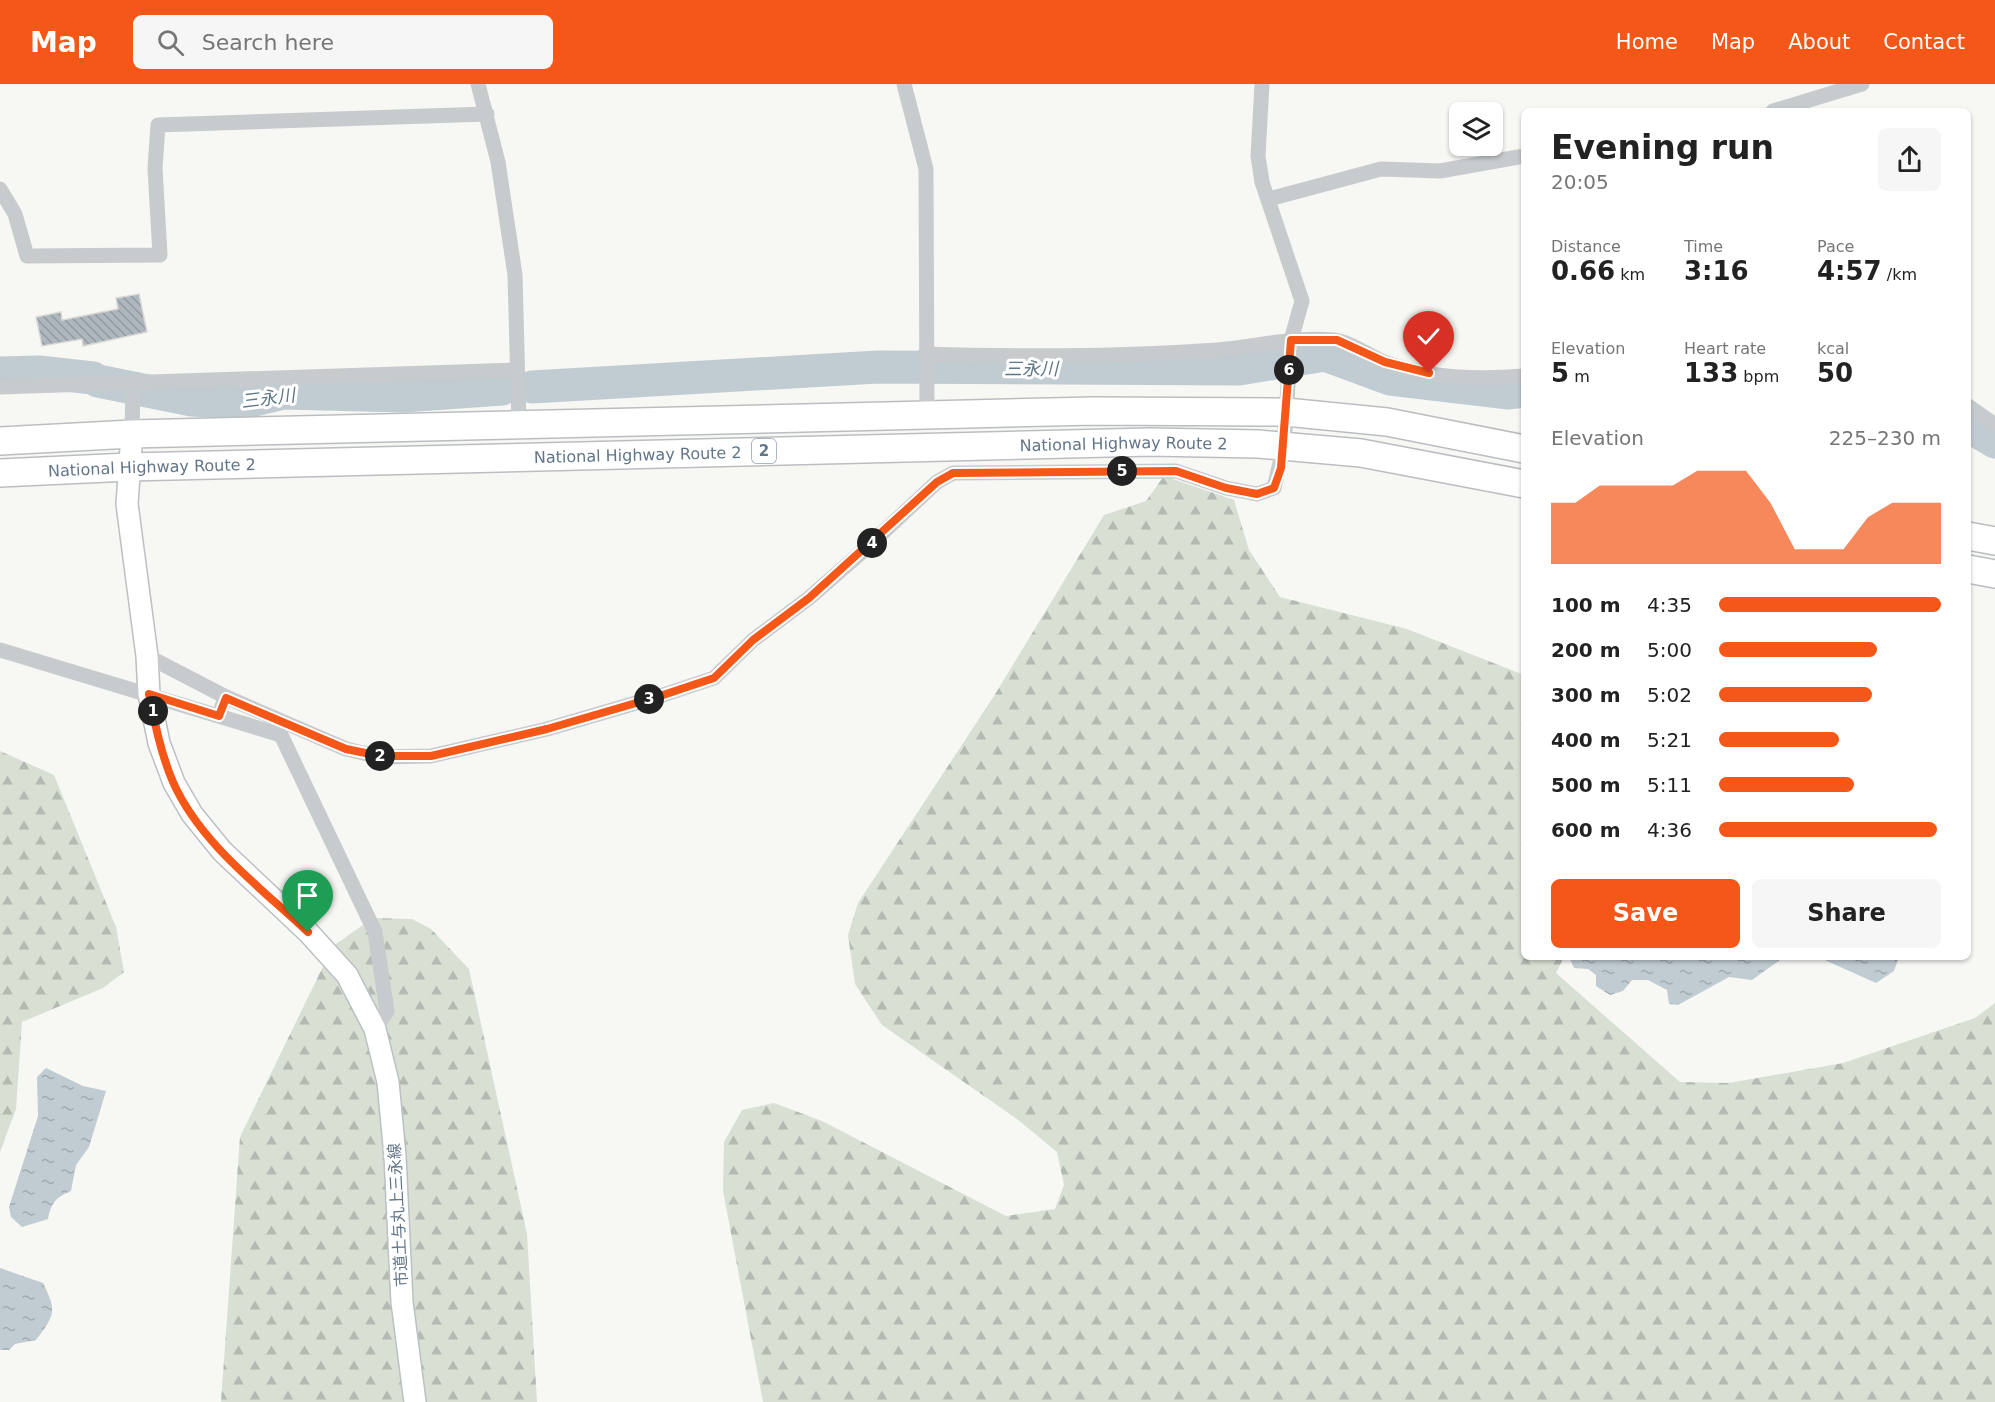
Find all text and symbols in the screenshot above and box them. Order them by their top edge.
search box [133,15,553,69]
text: Map [30,26,97,59]
icon: search [154,26,187,59]
text: Search here [202,30,334,55]
text: Home [1616,30,1678,54]
text: Map [1711,30,1755,54]
text: About [1788,30,1850,54]
text: Contact [1883,30,1965,54]
map controls [1449,102,1503,156]
button: layers [1449,102,1503,156]
text: Evening run [1551,128,1774,167]
button: share [1878,128,1941,191]
text: 20:05 [1551,170,1609,194]
text: Distance [1551,237,1621,256]
text: Time [1684,237,1723,256]
text: Pace [1817,237,1854,256]
text: 0.66 [1551,256,1615,286]
text: 3:16 [1684,256,1749,286]
text: 4:57 [1817,256,1882,286]
text: km [1615,265,1645,284]
text: /km [1882,265,1917,284]
pin [1403,311,1454,373]
icon: check [1412,320,1445,353]
text: Elevation [1551,339,1625,358]
text: Heart rate [1684,339,1766,358]
text: kcal [1817,339,1849,358]
pin: 6 [1274,355,1304,385]
water label: 三永川 [1004,358,1060,379]
text: 5 [1551,358,1569,388]
text: 133 [1684,358,1738,388]
text: 50 [1817,358,1853,388]
text: 6 [1283,360,1295,379]
text: m [1569,367,1590,386]
text: bpm [1738,367,1779,386]
water label: 三永川 [240,384,298,412]
text: Elevation [1551,426,1644,450]
text: 225–230 m [1829,426,1941,450]
street label: National Highway Route 2 [1019,432,1228,455]
road number: 2 [752,439,776,463]
street label: National Highway Route 2 [534,443,742,467]
street label: National Highway Route 2 [48,454,256,480]
pin: 5 [1107,456,1137,486]
text: 5 [1116,461,1128,480]
pin: 4 [857,528,887,558]
text: 4 [866,533,878,552]
text: 100 m [1551,593,1621,617]
text: 4:35 [1647,593,1692,617]
text: 200 m [1551,638,1621,662]
text: 5:00 [1647,638,1692,662]
text: 300 m [1551,683,1621,707]
text: 5:02 [1647,683,1692,707]
pin: 3 [634,684,664,714]
text: 3 [643,689,655,708]
pin: 1 [138,696,168,726]
text: 1 [147,701,159,720]
text: 400 m [1551,728,1621,752]
text: 5:21 [1647,728,1692,752]
pin: 2 [365,741,395,771]
text: 2 [374,746,386,765]
text: 500 m [1551,773,1621,797]
text: 5:11 [1647,773,1692,797]
text: 600 m [1551,818,1621,842]
text: 4:36 [1647,818,1692,842]
pin [282,870,333,932]
icon: arrive [291,879,324,912]
button: Save [1551,879,1740,948]
button: Share [1752,879,1941,948]
street label: 市道土与丸上三永線 [385,1143,411,1287]

